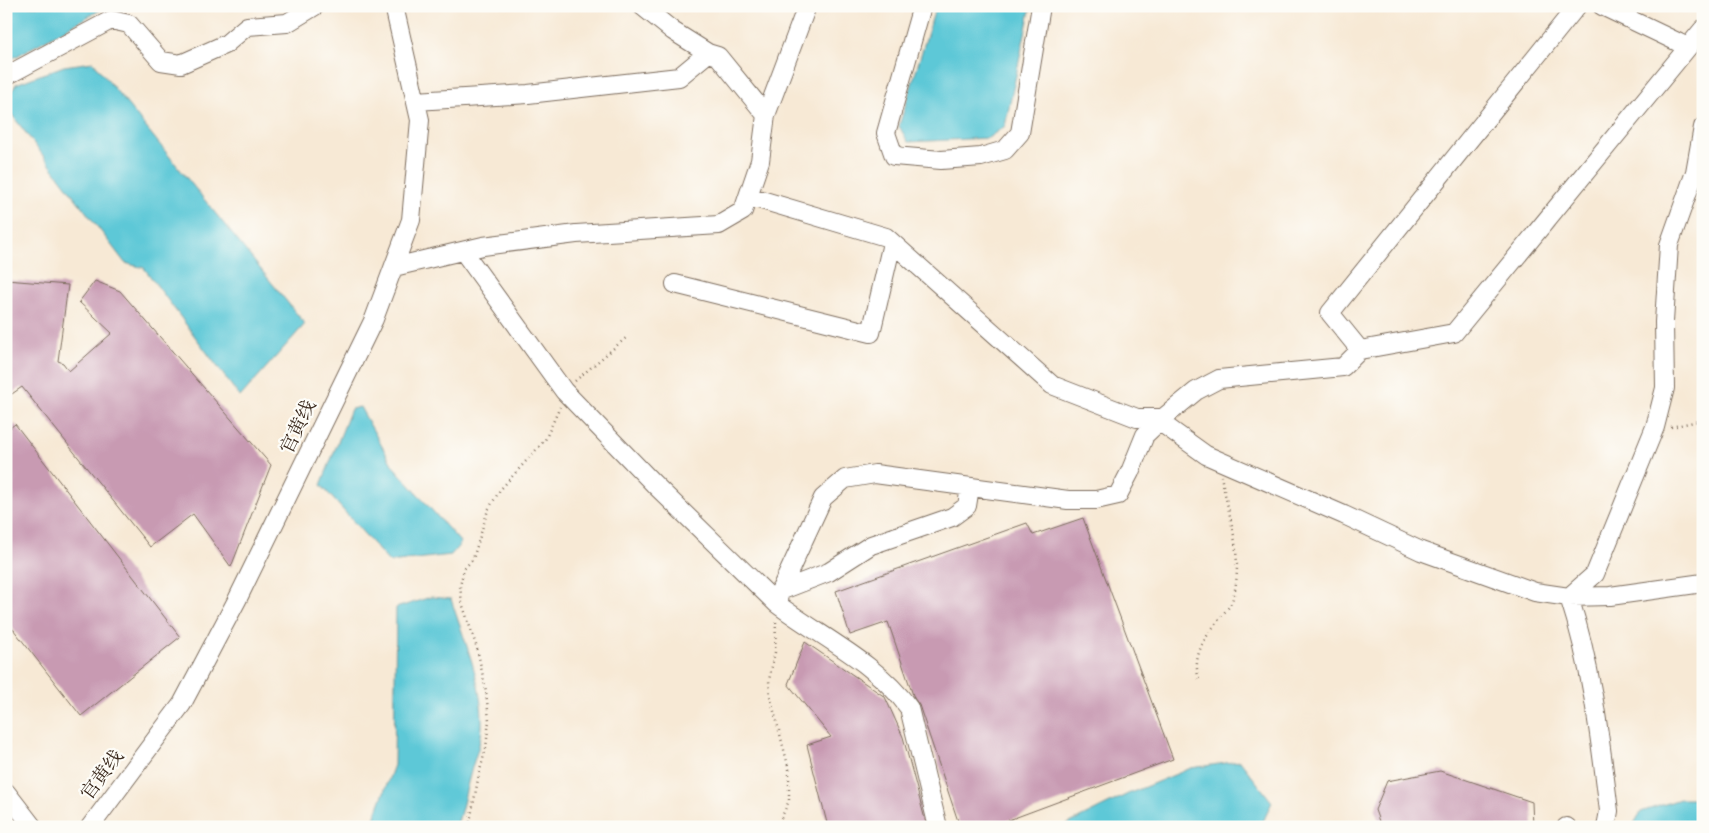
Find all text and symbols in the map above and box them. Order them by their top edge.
street label: 官黄线 [276,397,320,457]
street label: 官黄线 [76,746,128,804]

